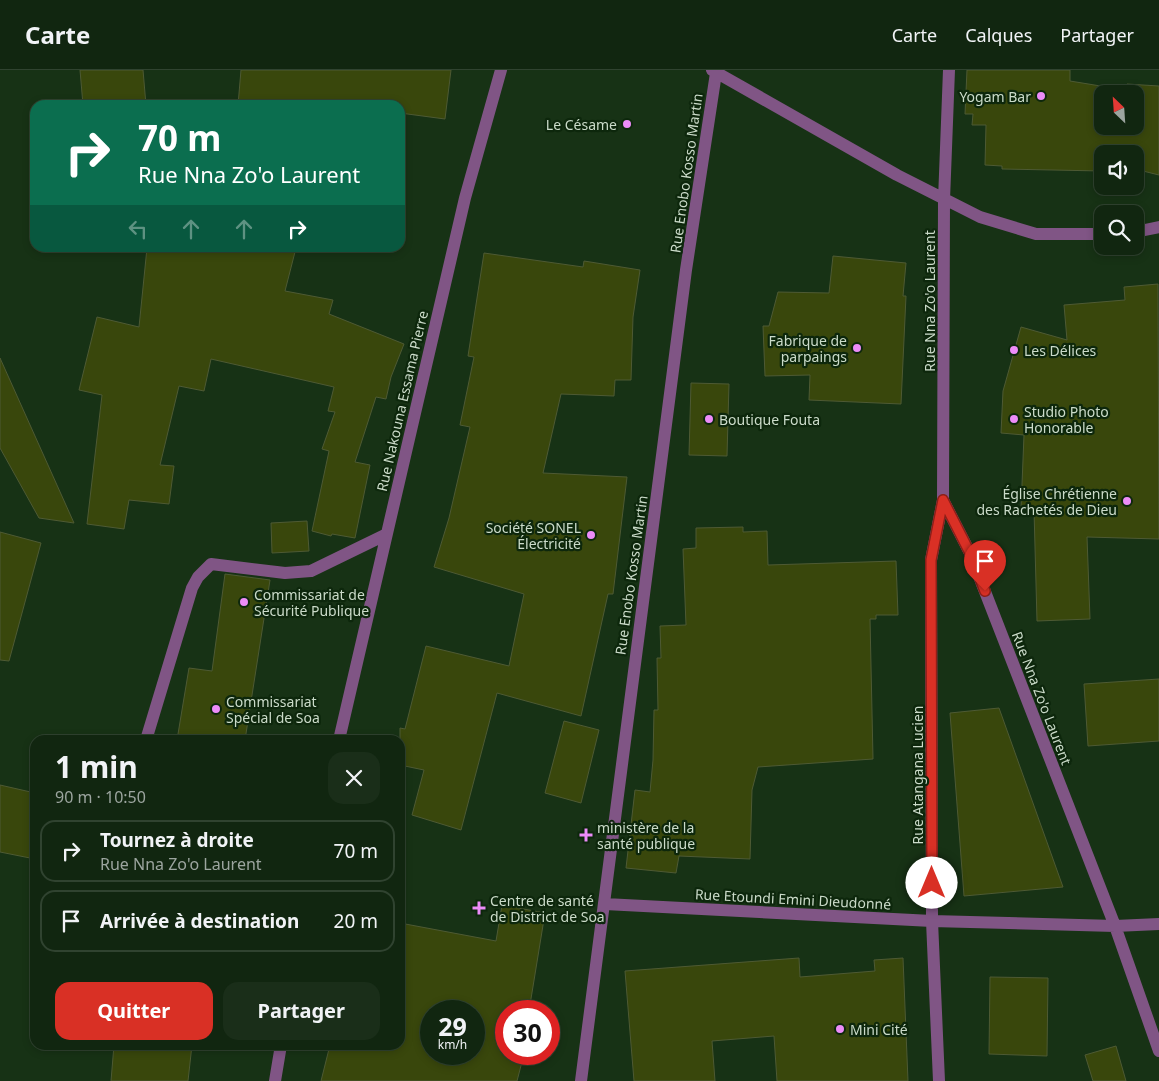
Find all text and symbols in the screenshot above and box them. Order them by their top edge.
text: Carte [25,18,90,51]
text: Carte [892,23,937,47]
text: Calques [965,23,1032,47]
text: Partager [1060,23,1134,47]
north arrow [1094,85,1144,135]
map controls [1094,85,1144,255]
place label: Yogam Bar [959,87,1031,106]
marker: Yogam Bar [1035,90,1047,102]
street label: Rue Enobo Kosso Martin [665,92,707,254]
text: 70 m [138,114,221,161]
place label: Le Césame [546,115,617,134]
marker: Le Césame [621,118,633,130]
icon: right [55,120,120,185]
button: sound [1094,145,1144,195]
text: Rue Nna Zo'o Laurent [138,159,360,189]
button: search [1094,205,1144,255]
icon: left [124,215,152,243]
icon: ahead [177,215,205,243]
icon: ahead [230,215,258,243]
icon: right [283,215,311,243]
street label: Rue Nna Zo'o Laurent [920,230,939,372]
street label: Rue Nakouna Essama Pierre [372,309,432,493]
place label: Fabrique de parpaings [769,331,847,366]
place label: Les Délices [1024,341,1097,360]
marker: Fabrique de parpaings [851,342,863,354]
marker: Les Délices [1008,344,1020,356]
place label: Studio Photo Honorable [1024,402,1109,437]
place label: Boutique Fouta [719,410,820,429]
marker: Boutique Fouta [703,413,715,425]
marker: Studio Photo Honorable [1008,413,1020,425]
place label: Église Chrétienne des Rachetés de Dieu [976,484,1117,519]
street label: Rue Enobo Kosso Martin [610,494,652,656]
marker: Église Chrétienne des Rachetés de Dieu [1121,495,1133,507]
place label: Société SONEL Électricité [486,518,581,553]
marker: Société SONEL Électricité [585,529,597,541]
pin [964,540,1006,591]
icon: arrive [971,547,999,575]
place label: Commissariat de Sécurité Publique [254,585,369,620]
marker: Commissariat de Sécurité Publique [238,596,250,608]
street label: Rue Nna Zo'o Laurent [1008,629,1076,767]
place label: Commissariat Spécial de Soa [226,692,320,727]
marker: Commissariat Spécial de Soa [210,703,222,715]
street label: Rue Atangana Lucien [908,706,927,844]
text: 1 min [55,746,138,787]
button: close [328,752,380,804]
text: 90 m · 10:50 [55,786,146,808]
place label: ministère de la santé publique [597,818,695,853]
text: Tournez à droite [100,827,254,853]
marker: ministère de la santé publique [579,828,593,842]
icon: right [57,837,85,865]
text: 70 m [334,838,378,864]
text: Rue Nna Zo'o Laurent [100,853,262,875]
position arrow [905,856,957,908]
street label: Rue Etoundi Emini Dieudonné [694,884,892,914]
place label: Centre de santé de District de Soa [490,891,605,926]
marker: Centre de santé de District de Soa [472,901,486,915]
icon: arrive [57,907,85,935]
text: Arrivée à destination [100,908,299,934]
text: 20 m [334,908,378,934]
button: Quitter [55,982,213,1040]
button: Partager [223,982,380,1040]
speed limit sign: 30 [495,1000,560,1065]
text: 29 [438,1009,467,1043]
place label: Mini Cité [850,1020,908,1039]
marker: Mini Cité [834,1023,846,1035]
text: km/h [438,1036,467,1053]

